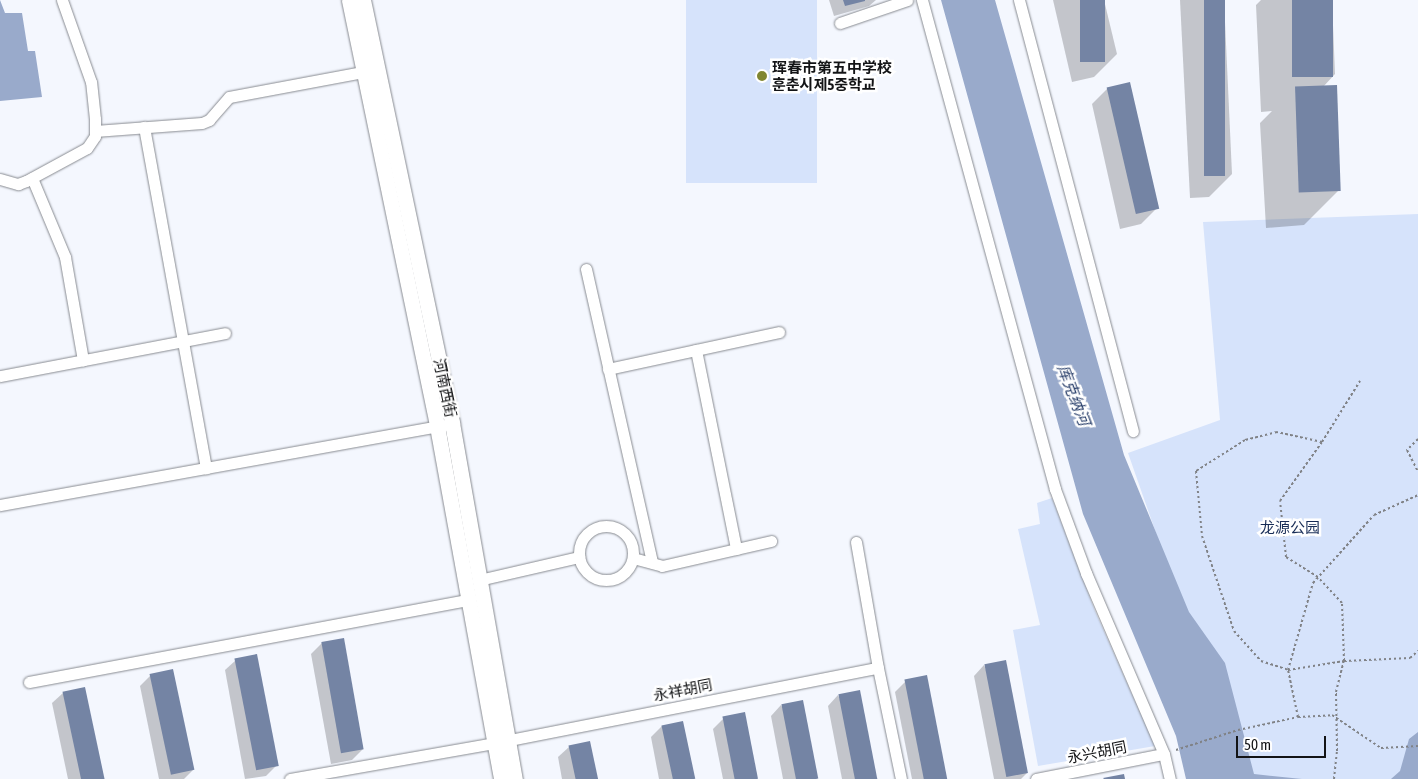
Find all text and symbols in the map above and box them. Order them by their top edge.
place label: 珲春市第五中学校 훈춘시제5중학교 [772,58,892,93]
marker: 珲春市第五中学校 훈춘시제5중학교 [756,70,768,82]
street label: 河南西街 [430,357,460,419]
water label: 库克纳河 [1054,362,1094,428]
park label: 龙源公园 [1260,519,1320,537]
street label: 永祥胡同 [652,675,714,705]
scale bar [1238,726,1328,758]
text: 50 m [1244,736,1271,753]
street label: 永兴胡同 [1066,737,1128,767]

